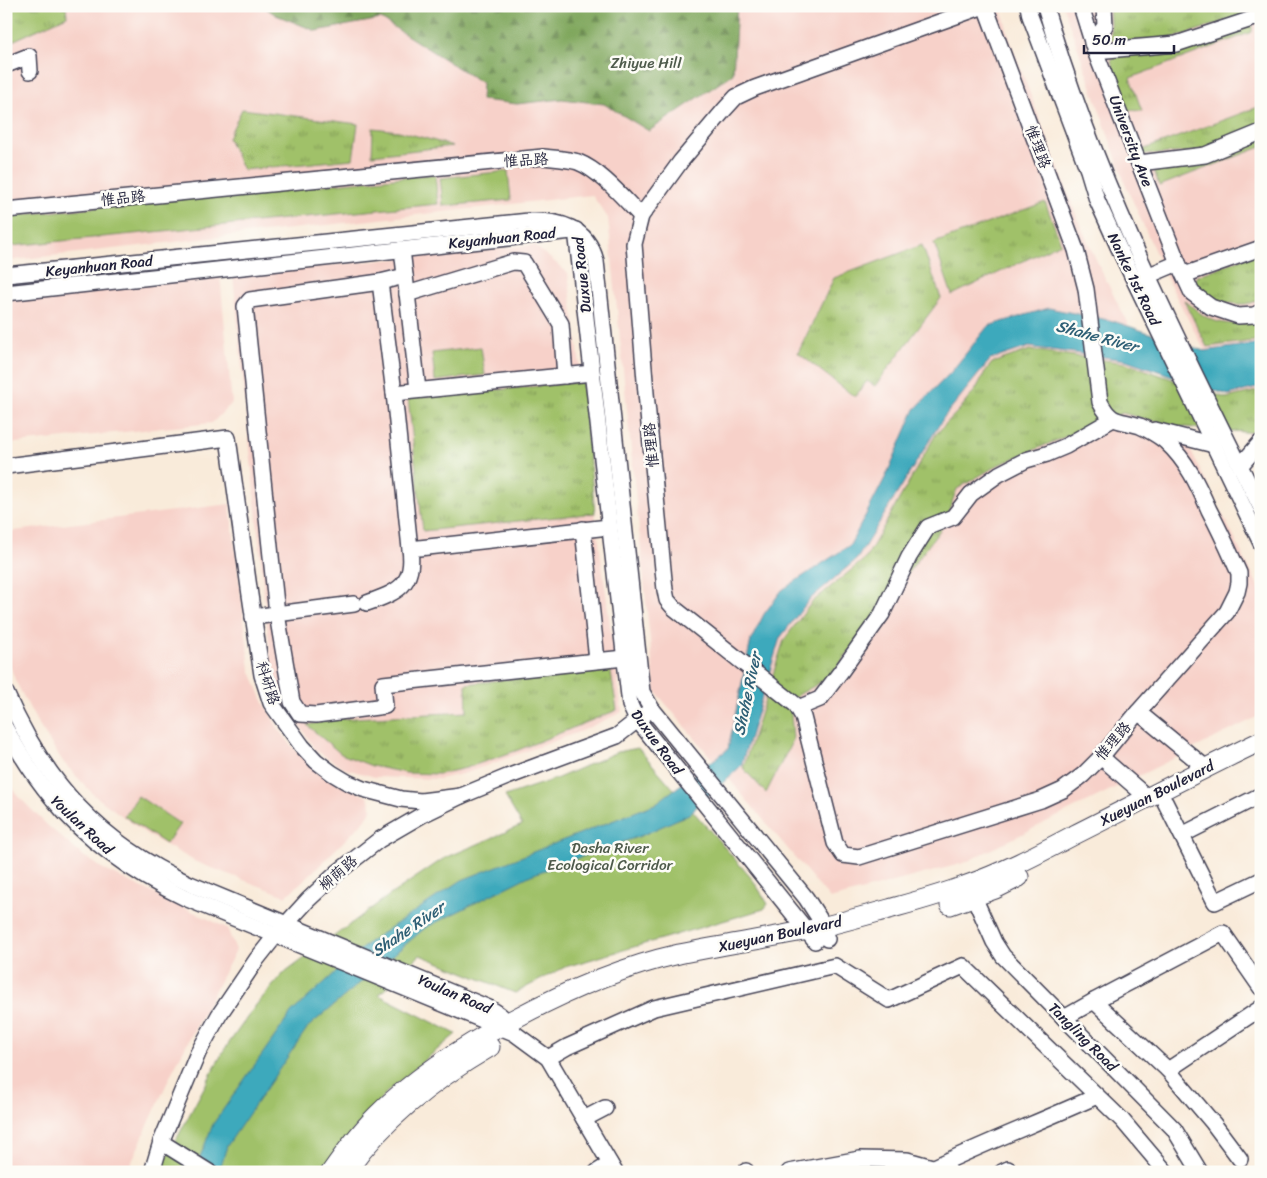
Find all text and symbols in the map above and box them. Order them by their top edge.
scale bar [1084,22,1174,54]
text: 50 m [1092,27,1127,53]
park label: Zhiyue Hill [610,50,682,76]
street label: University Ave [1102,91,1161,191]
street label: 惟理路 [1018,121,1058,173]
street label: 惟品路 [503,146,549,174]
street label: 惟品路 [99,183,147,213]
street label: Keyanhuan Road [447,219,558,257]
street label: Nanke 1st Road [1100,228,1168,331]
street label: Duxue Road [565,235,599,314]
street label: Keyanhuan Road [44,247,155,285]
water label: Shahe River [1053,311,1144,362]
street label: 惟理路 [636,421,666,469]
water label: Shahe River [724,647,771,738]
street label: 科研路 [249,658,287,708]
street label: Duxue Road [624,704,690,781]
street label: 惟理路 [1088,715,1138,767]
street label: Xueyuan Boulevard [1094,752,1220,834]
street label: Youlan Road [45,789,120,862]
park label: Dasha River Ecological Corridor [547,835,674,878]
street label: 柳荫路 [312,848,364,898]
water label: Shahe River [365,892,454,964]
street label: Xueyuan Boulevard [715,908,845,960]
street label: Youlan Road [414,967,497,1022]
street label: Tangling Road [1042,996,1125,1079]

